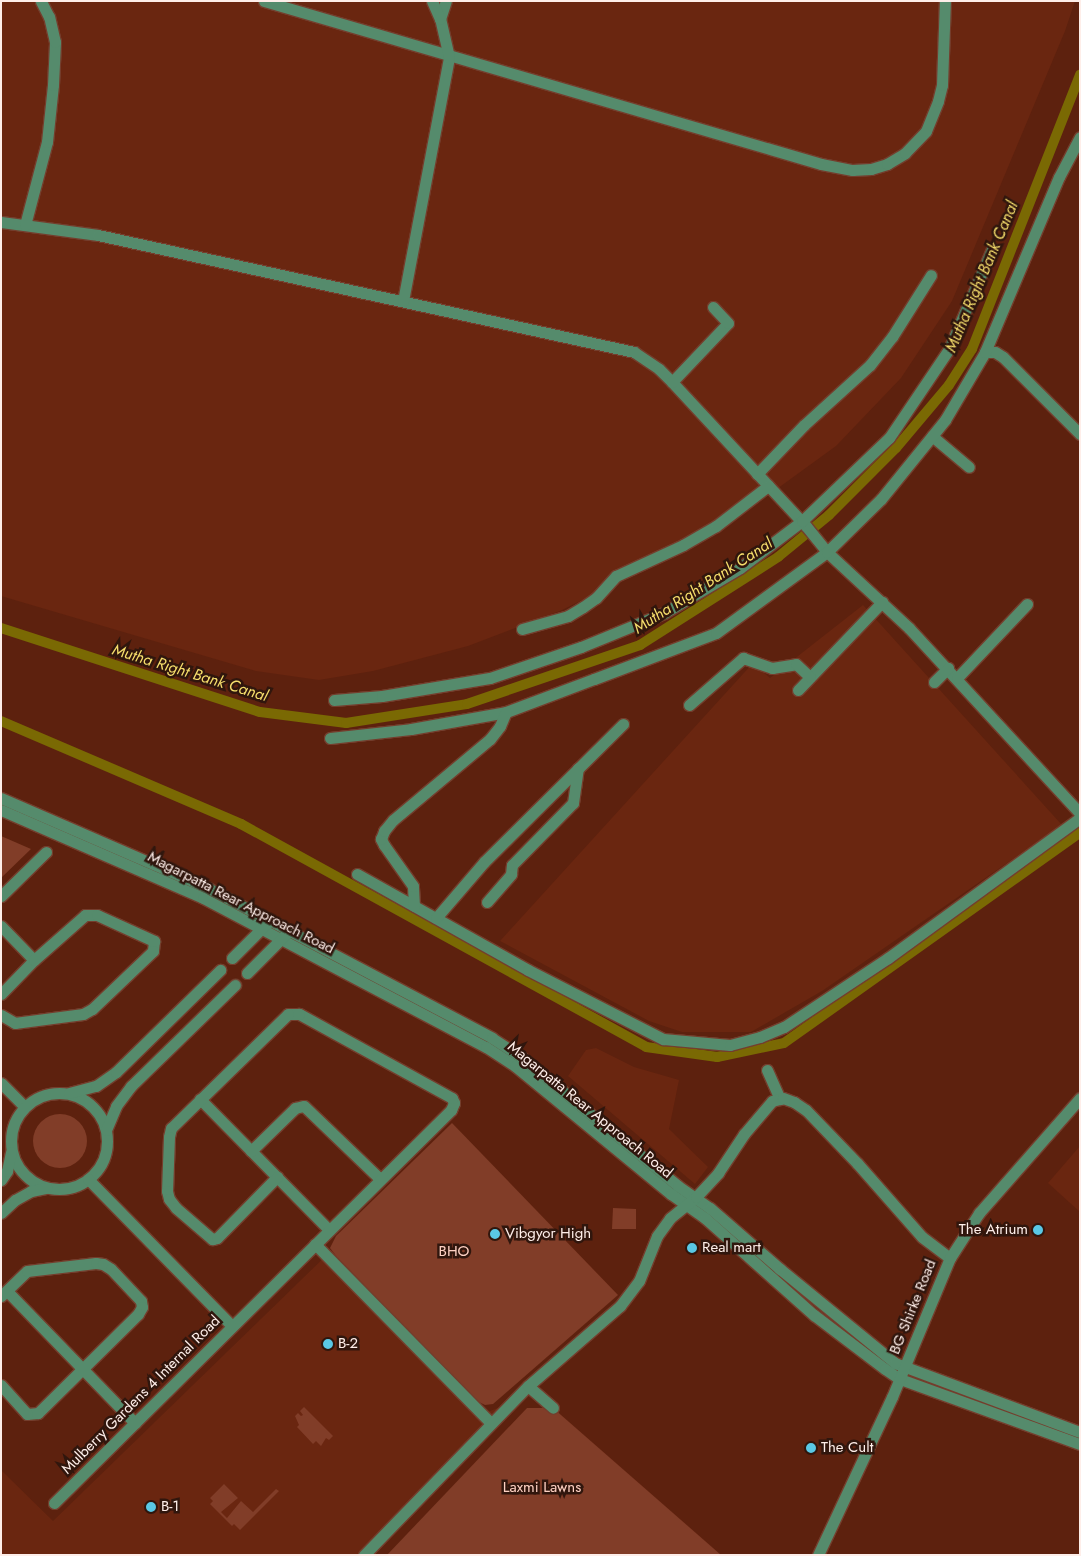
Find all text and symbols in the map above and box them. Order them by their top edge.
water label: Mutha Right Bank Canal [942,199,1022,355]
water label: Mutha Right Bank Canal [630,534,776,638]
water label: Mutha Right Bank Canal [110,640,270,706]
street label: Magarpatta Rear Approach Road [145,848,337,958]
street label: Magarpatta Rear Approach Road [504,1038,676,1182]
place label: The Atrium [959,1221,1028,1239]
marker: The Atrium [1032,1224,1044,1236]
place label: Vibgyor High [505,1225,591,1243]
marker: Vibgyor High [489,1228,501,1240]
place label: Real mart [702,1239,761,1257]
marker: Real mart [686,1242,698,1254]
park label: BHO [439,1243,469,1261]
street label: BG Shirke Road [886,1257,940,1357]
street label: Mulberry Gardens 4 Internal Road [58,1312,224,1478]
place label: B-2 [338,1335,358,1353]
marker: B-2 [322,1338,334,1350]
place label: The Cult [821,1439,873,1457]
marker: The Cult [805,1442,817,1454]
park label: Laxmi Lawns [503,1479,581,1497]
place label: B-1 [161,1498,179,1516]
marker: B-1 [145,1501,157,1513]

